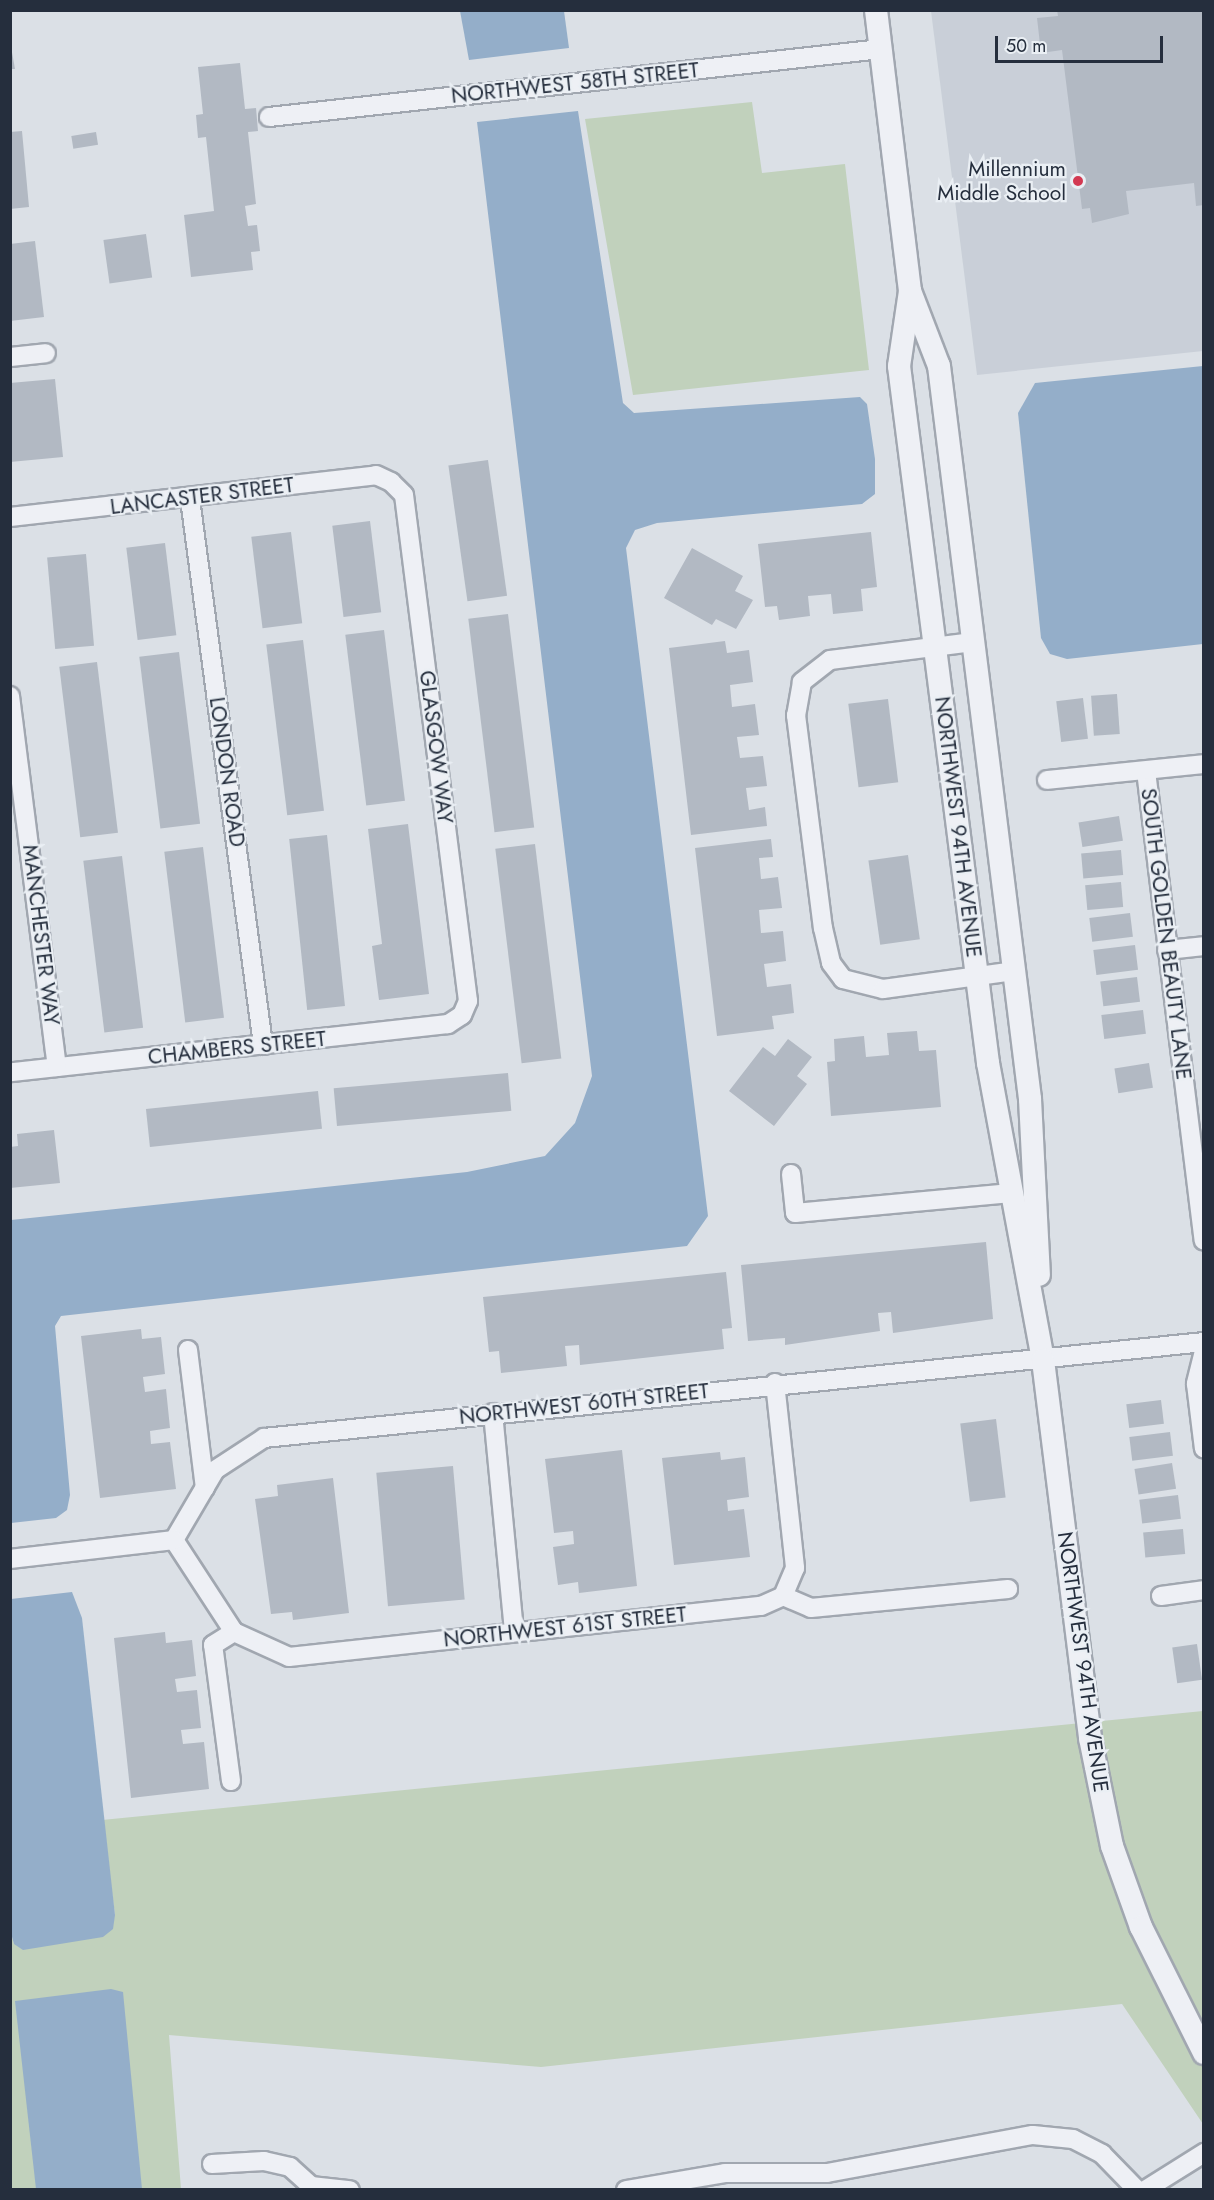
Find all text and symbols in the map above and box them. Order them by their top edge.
scale bar [998,24,1166,62]
text: 50 m [1006,33,1046,59]
street label: NORTHWEST 58TH STREET [450,57,700,109]
place label: Millennium Middle School [937,156,1066,206]
marker: Millennium Middle School [1071,174,1085,188]
street label: LANCASTER STREET [109,472,295,520]
street label: GLASGOW WAY [414,669,458,825]
street label: LONDON ROAD [204,695,250,849]
street label: NORTHWEST 94TH AVENUE [929,695,987,959]
street label: SOUTH GOLDEN BEAUTY LANE [1136,787,1196,1081]
street label: MANCHESTER WAY [17,843,65,1027]
street label: CHAMBERS STREET [147,1026,327,1070]
street label: NORTHWEST 60TH STREET [458,1378,710,1430]
street label: NORTHWEST 94TH AVENUE [1052,1530,1114,1794]
street label: NORTHWEST 61ST STREET [442,1602,688,1652]

